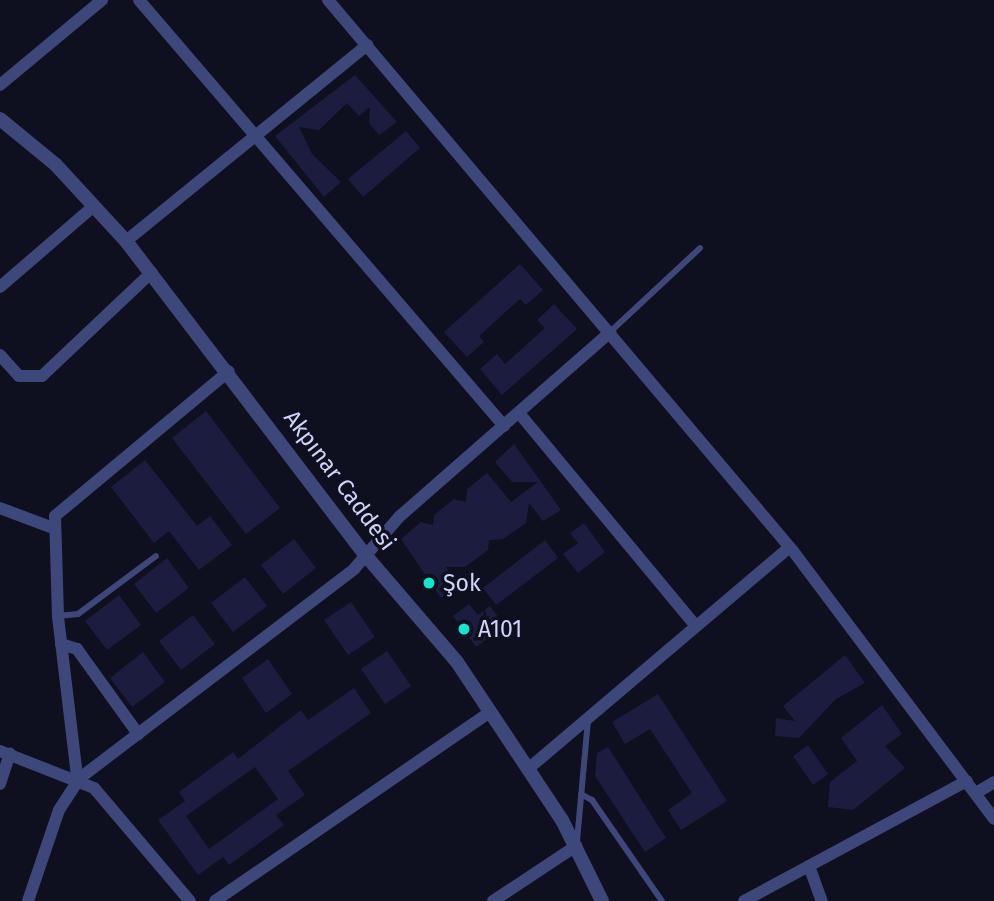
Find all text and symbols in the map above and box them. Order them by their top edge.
street label: Akpınar Caddesi [278,404,402,556]
place label: Şok [443,569,481,597]
marker: Şok [421,575,437,591]
place label: A101 [478,615,522,643]
marker: A101 [456,621,472,637]

